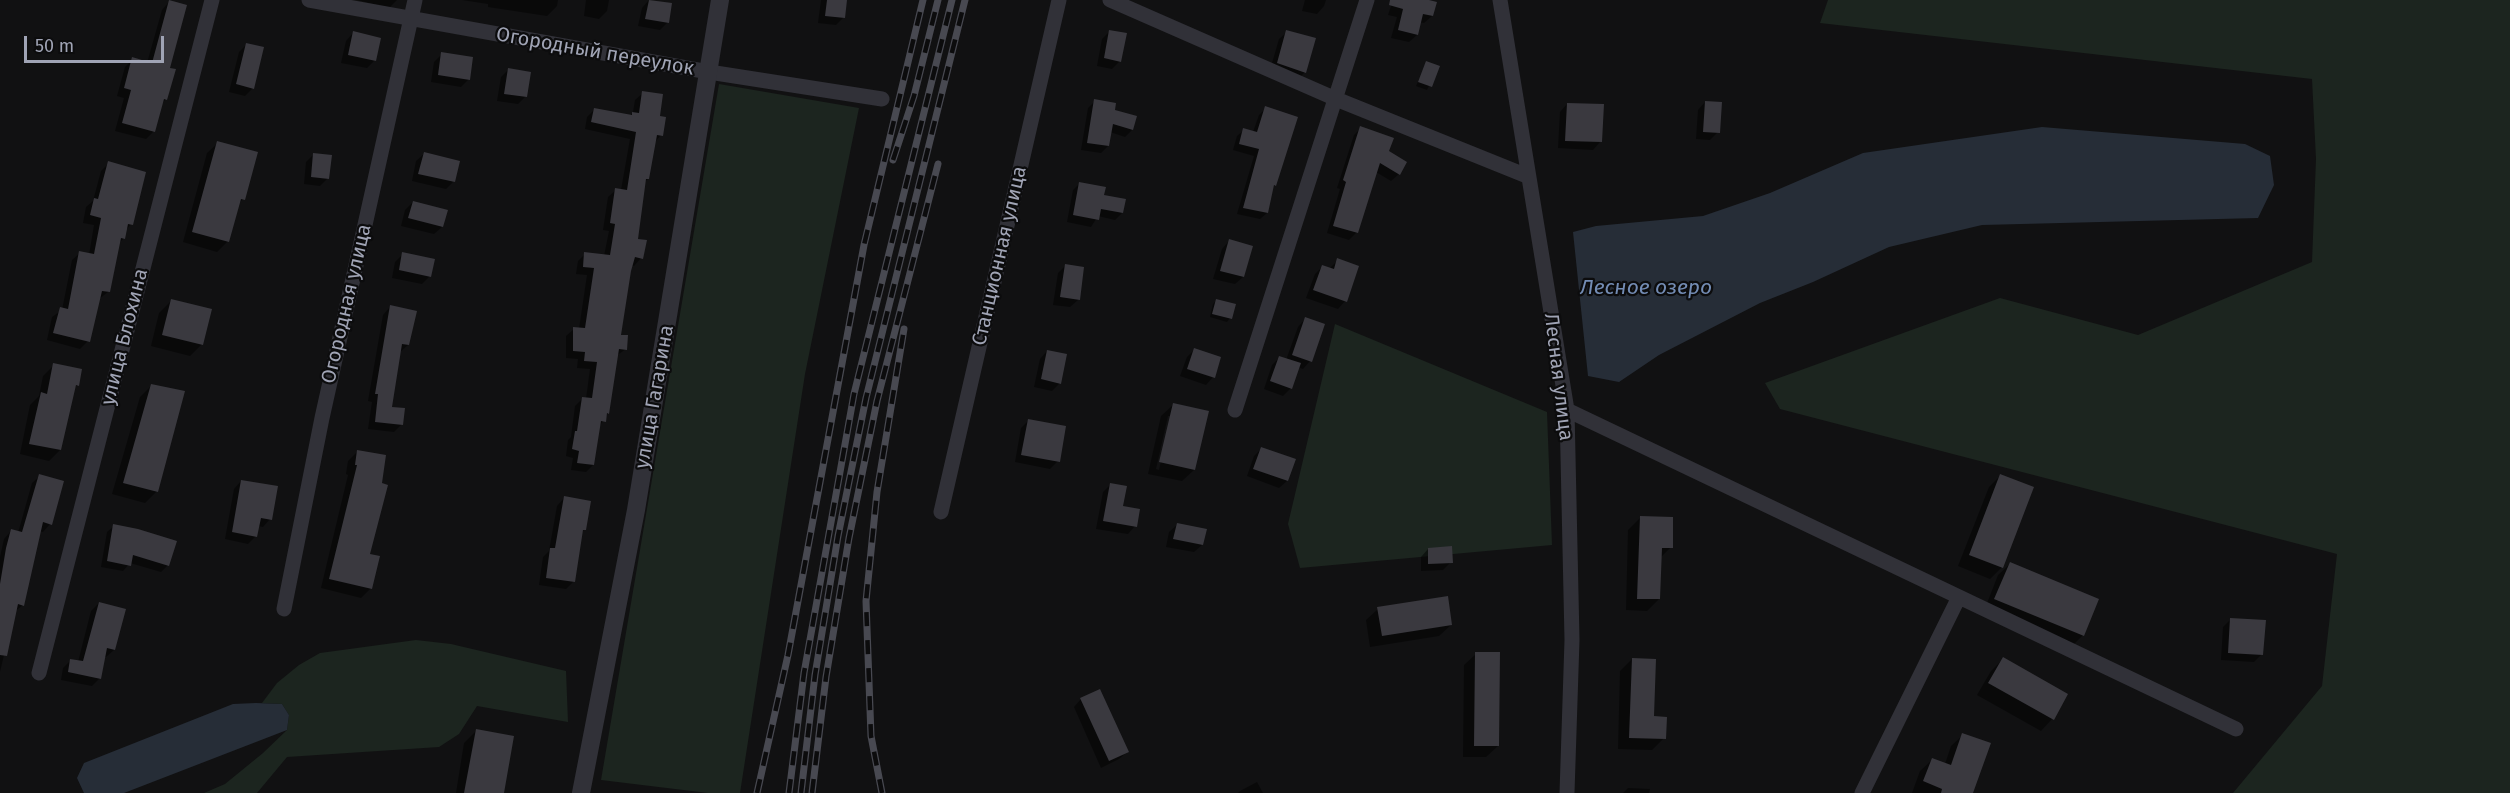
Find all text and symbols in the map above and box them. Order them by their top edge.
street label: Огородный переулок [494,23,696,81]
scale bar [27,24,166,62]
text: 50 m [35,35,74,57]
street label: Станционная улица [968,164,1032,348]
street label: Огородная улица [317,222,377,386]
street label: улица Блохина [96,266,154,408]
water label: Лесное озеро [1580,275,1712,301]
street label: Лесная улица [1538,312,1578,442]
street label: улица Гагарина [631,323,679,471]

